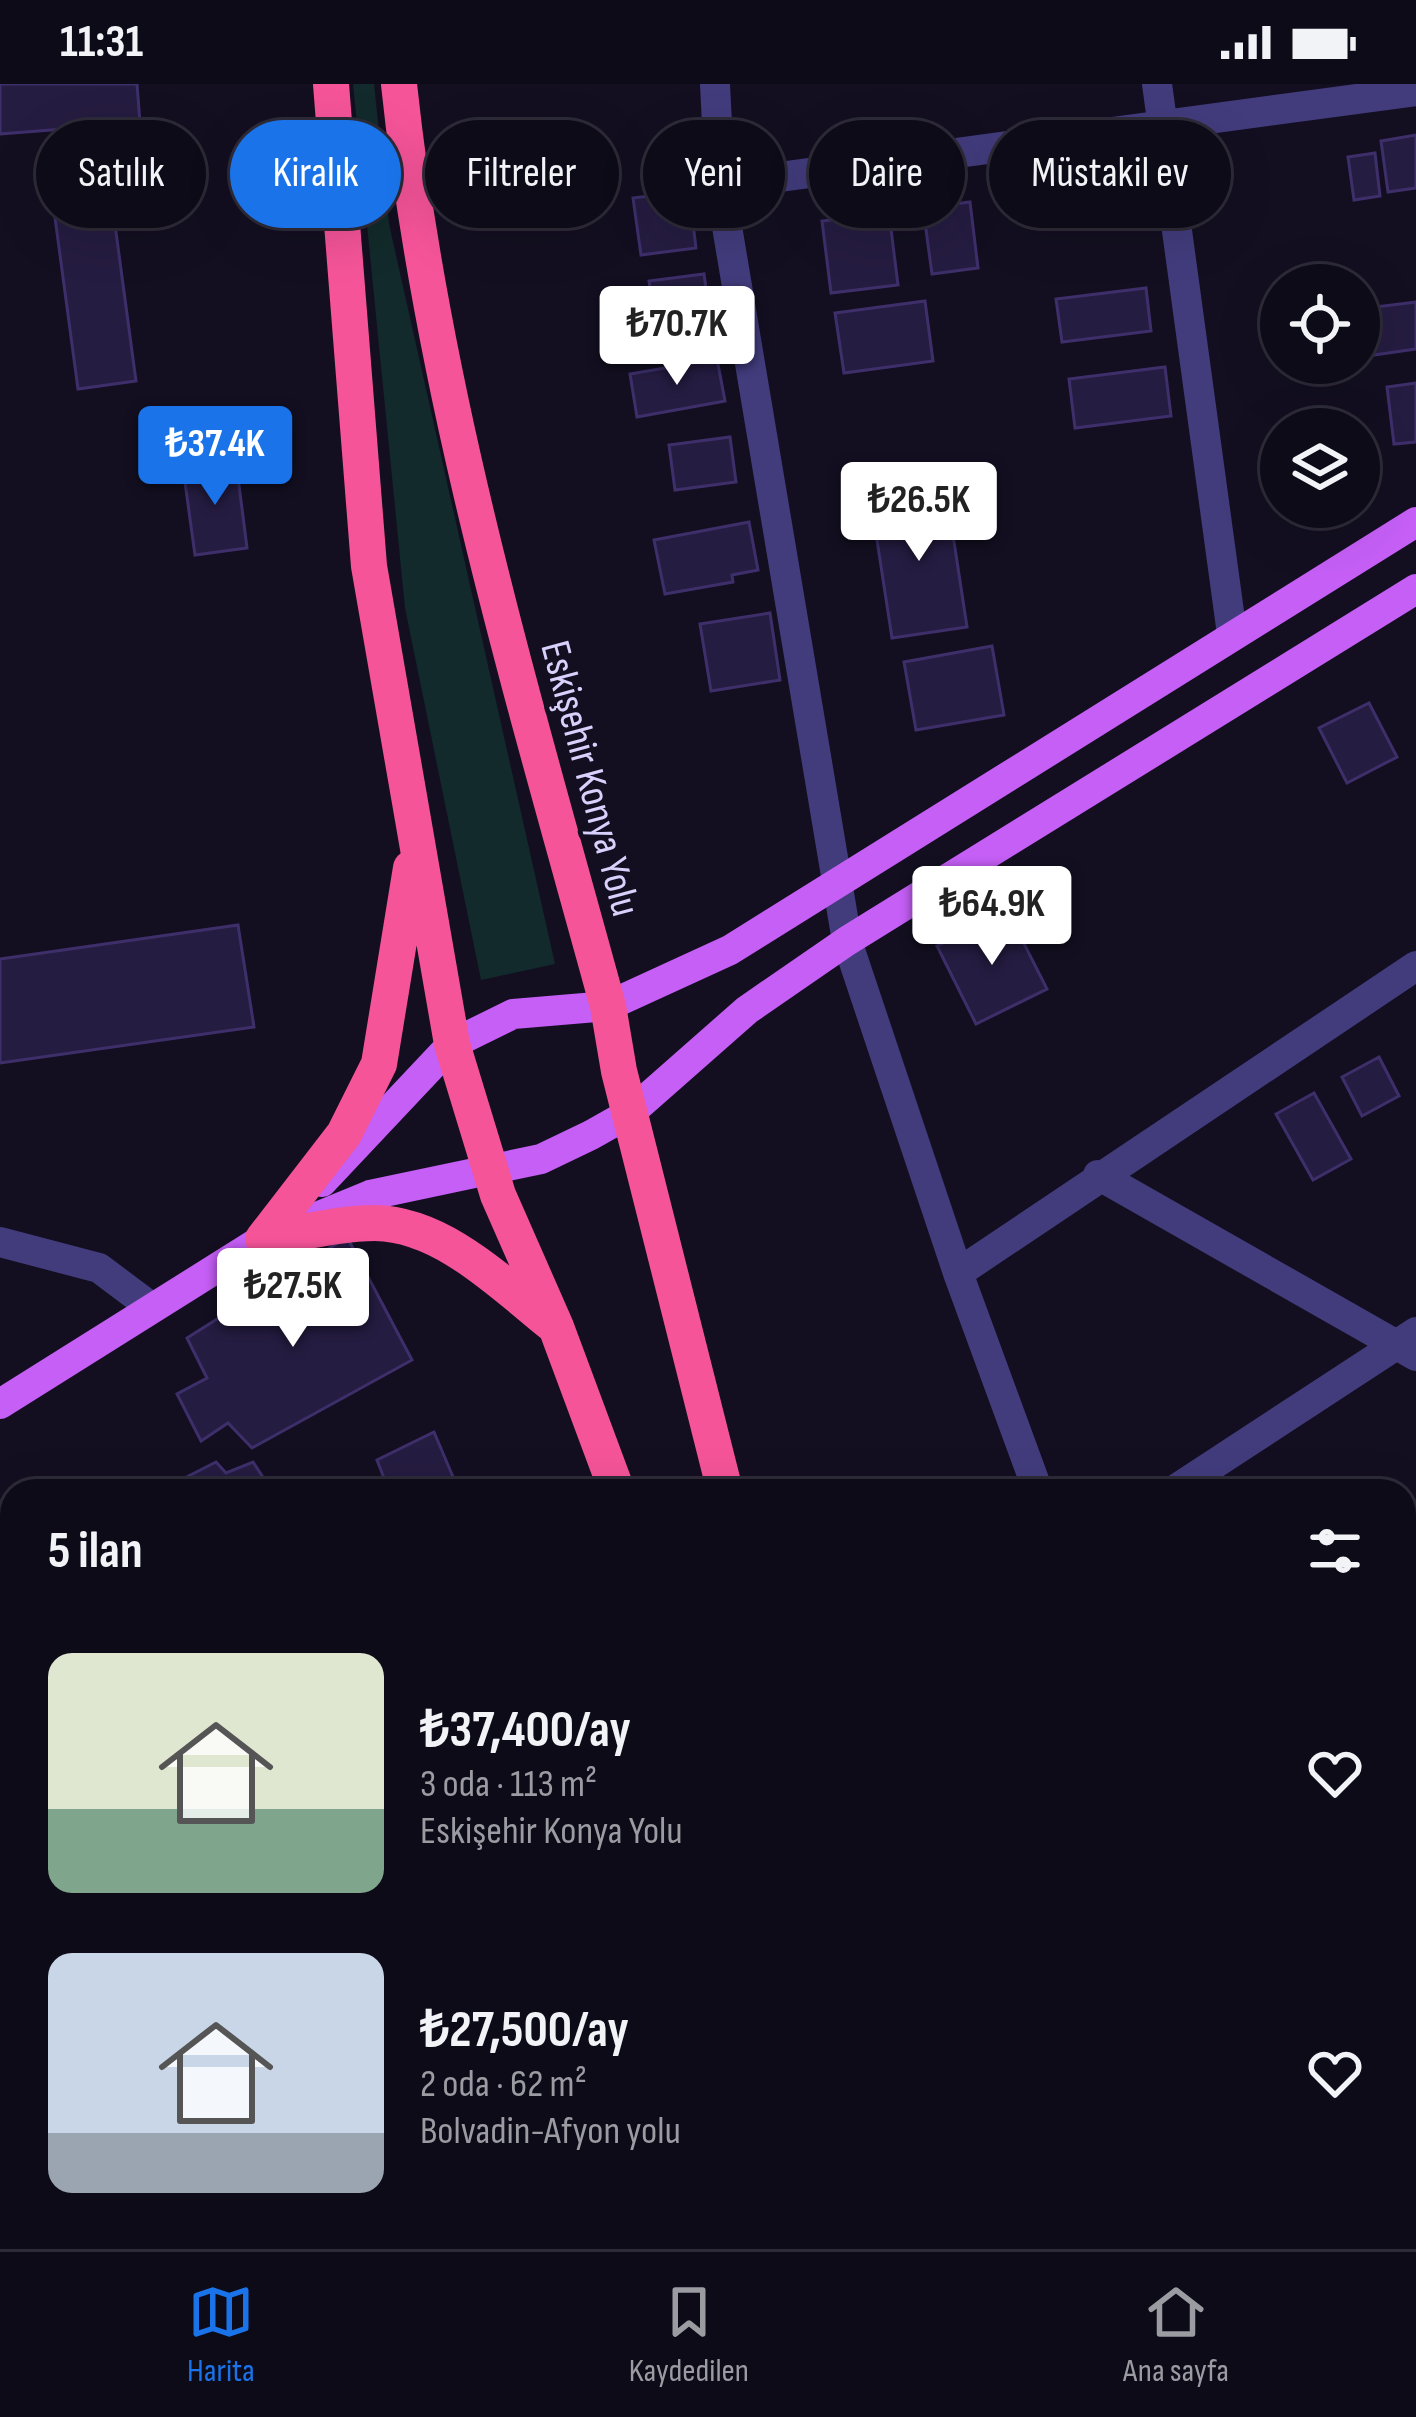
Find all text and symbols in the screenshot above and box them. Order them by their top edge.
text: 11:31 [60,15,143,70]
chip: Satılık [36,120,206,228]
chip: Kiralık [230,120,401,228]
chip: Filtreler [425,120,619,228]
chip: Yeni [643,120,785,228]
chip: Daire [809,120,965,228]
chip: Müstakil ev [989,120,1231,228]
map controls [1260,264,1380,528]
button: locate [1260,264,1380,384]
pin: ₺70.7K [579,286,775,388]
text: ₺70.7K [627,301,727,348]
pin: ₺37.4K [117,406,313,508]
button: layers [1260,408,1380,528]
text: ₺37.4K [165,421,265,468]
pin: ₺26.5K [821,462,1017,564]
text: ₺26.5K [868,477,970,524]
street label: Eskişehir Konya Yolu [528,635,651,922]
pin: ₺64.9K [894,866,1090,968]
text: ₺64.9K [939,881,1045,928]
pin: ₺27.5K [195,1248,391,1350]
text: ₺27.5K [244,1263,342,1310]
icon: filters [1302,1518,1368,1584]
text: 5 ilan [48,1521,143,1582]
text: ₺37,400/ay [420,1700,631,1761]
icon: home [144,1701,288,1845]
icon: heart [1302,1740,1368,1806]
text: 3 oda · 113 m² [420,1761,597,1808]
text: Eskişehir Konya Yolu [420,1808,683,1855]
text: ₺27,500/ay [420,2000,629,2061]
icon: home [144,2001,288,2145]
icon: heart [1302,2040,1368,2106]
text: 2 oda · 62 m² [420,2061,587,2108]
text: Bolvadin-Afyon yolu [420,2108,681,2155]
tab: Harita [187,2279,255,2391]
tab: Kaydedilen [629,2279,749,2391]
tab: Ana sayfa [1123,2279,1229,2391]

